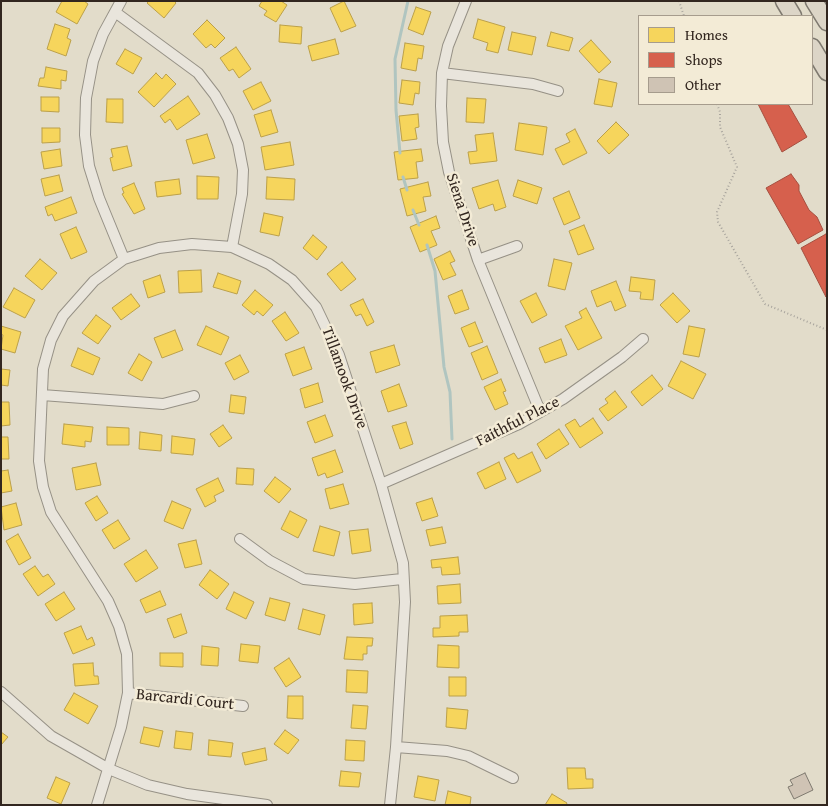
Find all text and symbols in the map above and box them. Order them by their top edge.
legend [638,15,813,105]
text: Homes [685,24,728,45]
text: Shops [685,49,722,70]
text: Other [685,74,721,95]
street label: Siena Drive [441,171,483,249]
street label: Tillamook Drive [317,324,371,432]
street label: Faithful Place [473,393,563,451]
street label: Barcardi Court [135,685,235,715]

